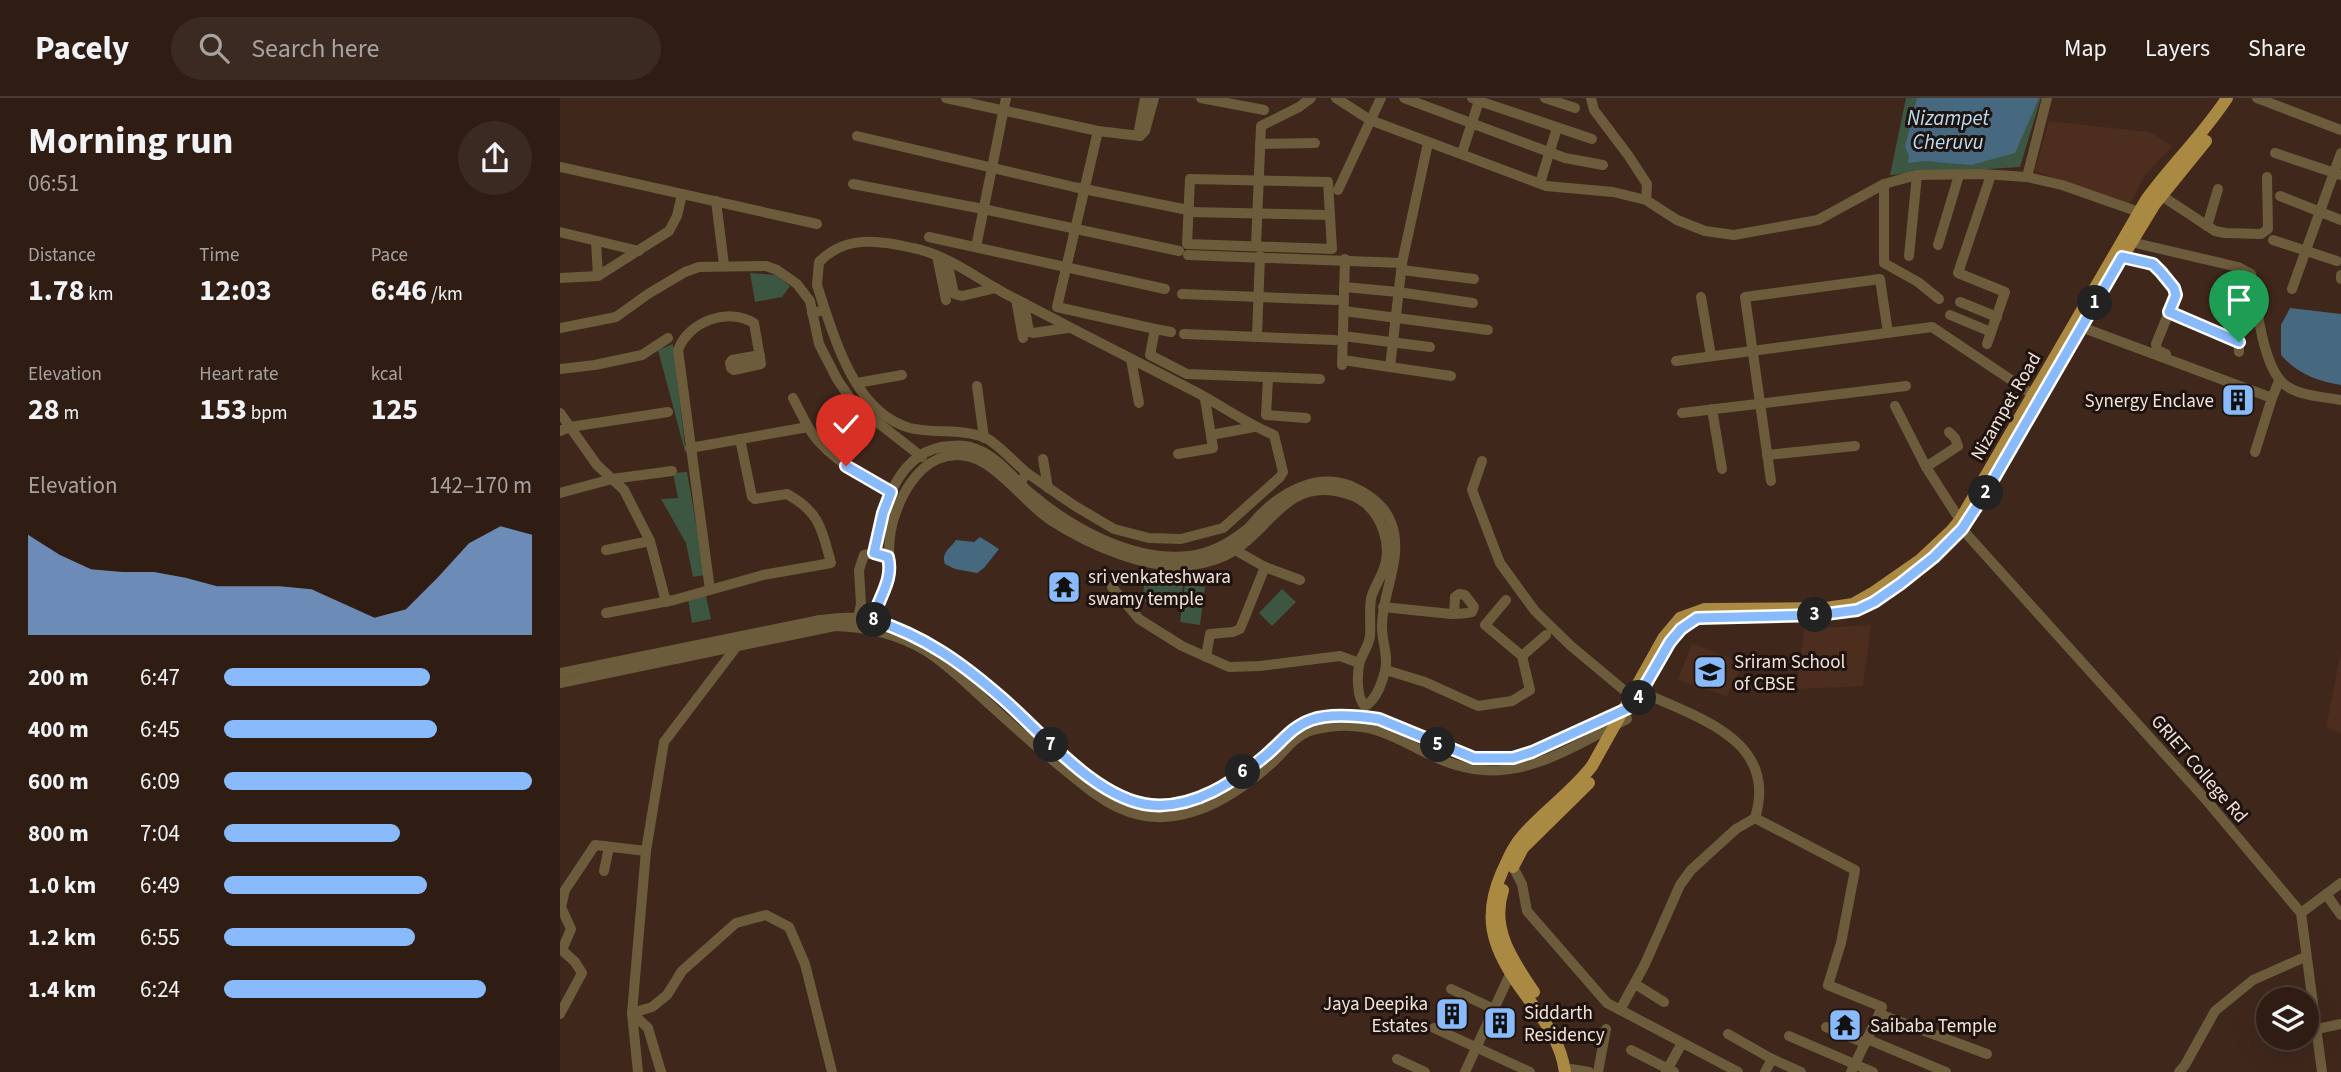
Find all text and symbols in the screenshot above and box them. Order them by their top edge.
search box [171,17,661,80]
text: Pacely [35,25,129,72]
icon: search [195,29,233,67]
text: Search here [251,30,379,67]
text: Map [2064,31,2107,66]
text: Layers [2145,31,2210,66]
text: Share [2248,31,2306,66]
water label: Nizampet Cheruvu [1907,103,1990,157]
text: Morning run [28,114,233,168]
button: share [458,121,532,195]
text: 06:51 [28,167,79,200]
text: Distance [28,242,96,269]
text: Time [199,242,239,269]
text: Pace [371,242,408,269]
text: 1.78 [28,269,85,312]
text: 12:03 [199,269,272,312]
text: 6:46 [371,269,427,312]
pin [2209,270,2269,342]
text: km [85,281,114,308]
text: /km [427,281,463,308]
icon: arrive [2220,281,2258,319]
pin: 1 [2078,286,2112,320]
text: 1 [2089,289,2100,316]
street label: Nizampet Road [1964,348,2048,466]
text: Elevation [28,361,102,388]
text: Heart rate [199,361,278,388]
text: kcal [371,361,403,388]
building icon: Synergy Enclave [2219,381,2257,419]
text: 28 [28,388,60,431]
text: 153 [199,388,247,431]
text: 125 [371,388,418,431]
place label: Synergy Enclave [2085,388,2214,415]
pin [816,394,876,466]
text: m [60,400,79,427]
text: bpm [247,400,287,427]
icon: check [827,405,865,443]
text: Elevation [28,469,118,502]
text: 142–170 m [429,469,532,502]
pin: 2 [1968,476,2004,510]
text: 2 [1980,479,1991,506]
place label: sri venkateshwara swamy temple [1088,564,1231,613]
temple icon: sri venkateshwara swamy temple [1045,568,1083,606]
pin: 3 [1798,598,1832,632]
text: 3 [1809,601,1820,628]
pin: 8 [856,602,892,638]
text: 8 [868,606,879,633]
place label: Sriram School of CBSE [1734,649,1845,698]
school or university icon: Sriram School of CBSE [1691,653,1729,691]
text: 200 m [28,661,89,694]
text: 6:47 [140,661,180,694]
pin: 4 [1622,680,1656,716]
text: 4 [1633,684,1644,711]
street label: GRIET College Rd [2144,709,2253,829]
text: 400 m [28,713,89,746]
text: 6:45 [140,713,180,746]
pin: 7 [1034,728,1068,762]
pin: 5 [1420,728,1456,762]
text: 7 [1045,731,1056,758]
text: 5 [1432,731,1443,758]
pin: 6 [1226,754,1260,790]
text: 6 [1237,758,1248,785]
text: 600 m [28,765,89,798]
text: 6:09 [140,765,180,798]
text: 800 m [28,817,89,850]
text: 7:04 [140,817,180,850]
text: 1.0 km [28,869,96,902]
text: 6:49 [140,869,180,902]
text: 1.2 km [28,921,96,954]
text: 6:55 [140,921,180,954]
text: 1.4 km [28,973,96,1006]
text: 6:24 [140,973,180,1006]
map controls [2256,987,2319,1050]
button: layers [2256,987,2319,1050]
place label: Jaya Deepika Estates [1323,991,1428,1040]
building icon: Jaya Deepika Estates [1433,995,1471,1033]
place label: Siddarth Residency [1524,1000,1605,1049]
building icon: Siddarth Residency [1481,1004,1519,1042]
temple icon: Saibaba Temple [1826,1006,1864,1044]
place label: Saibaba Temple [1870,1013,1997,1040]

